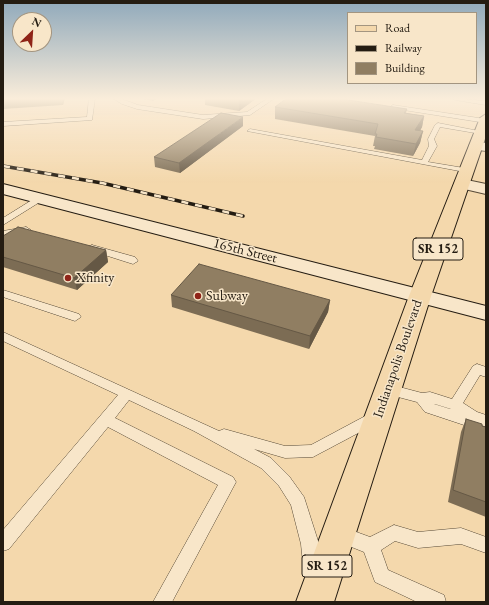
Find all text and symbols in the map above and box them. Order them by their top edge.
north arrow [12,12,52,52]
legend [347,12,477,84]
text: N [30,14,44,30]
text: Road [385,20,410,36]
text: Railway [385,40,422,56]
text: Building [385,60,425,76]
street label: 165th Street [211,235,279,267]
road number: SR 152 [413,238,463,260]
place label: Xfinity [76,270,114,286]
marker: Xfinity [63,273,73,283]
place label: Subway [206,288,248,304]
marker: Subway [193,291,203,301]
street label: Indianapolis Boulevard [370,298,426,420]
road number: SR 152 [302,555,352,577]

